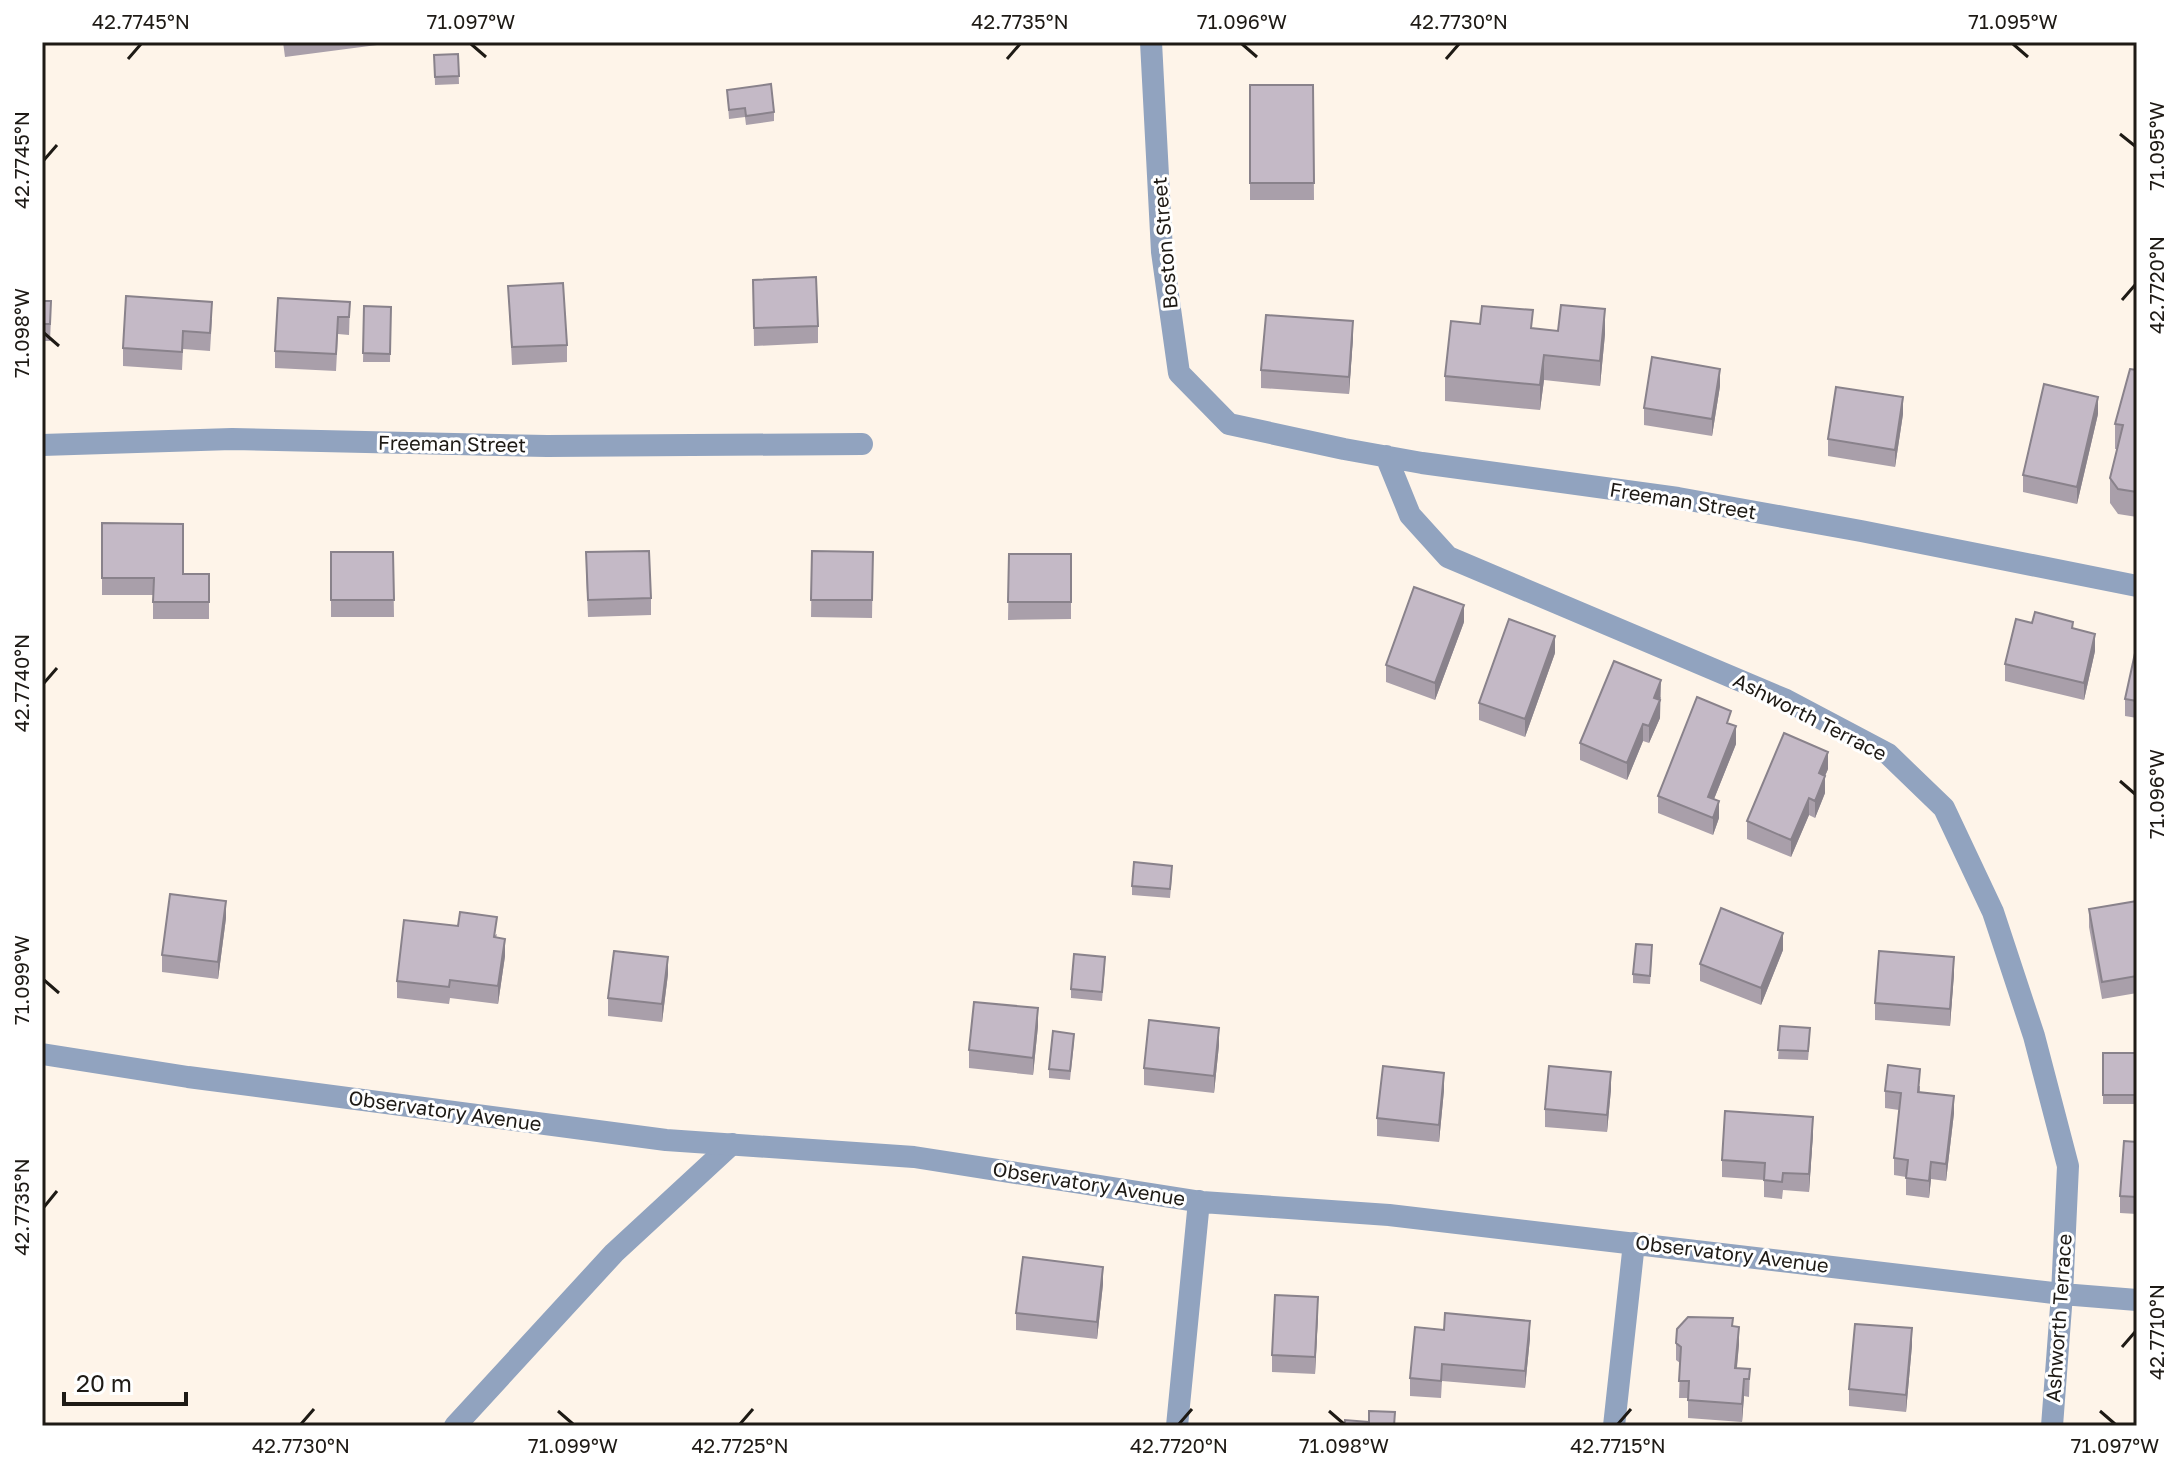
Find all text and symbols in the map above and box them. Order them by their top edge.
text: 42.7745°N [92,9,190,33]
text: 71.097°W [427,9,515,33]
text: 42.7735°N [971,9,1069,33]
text: 71.096°W [1197,9,1287,33]
text: 42.7730°N [1410,9,1508,33]
text: 71.095°W [1968,9,2058,33]
text: 71.095°W [2144,101,2168,191]
text: 42.7745°N [9,111,33,209]
street label: Boston Street [1146,176,1182,310]
text: 42.7720°N [2144,236,2168,334]
text: 71.098°W [9,288,33,378]
street label: Freeman Street [378,430,526,456]
street label: Freeman Street [1608,477,1758,523]
text: 42.7740°N [9,634,33,732]
street label: Ashworth Terrace [1730,667,1891,765]
text: 71.096°W [2144,749,2168,839]
text: 71.099°W [9,935,33,1025]
street label: Observatory Avenue [347,1085,543,1135]
street label: Observatory Avenue [991,1156,1187,1210]
text: 42.7735°N [9,1158,33,1256]
street label: Observatory Avenue [1634,1229,1830,1277]
street label: Ashworth Terrace [2040,1233,2076,1403]
text: 42.7710°N [2144,1284,2168,1380]
scale bar [64,1356,186,1406]
text: 20 m [76,1368,132,1397]
text: 42.7730°N [252,1433,350,1457]
text: 71.099°W [528,1433,618,1457]
text: 42.7725°N [691,1433,789,1457]
text: 42.7720°N [1130,1433,1228,1457]
text: 71.098°W [1299,1433,1389,1457]
text: 42.7715°N [1570,1433,1666,1457]
text: 71.097°W [2071,1433,2159,1457]

